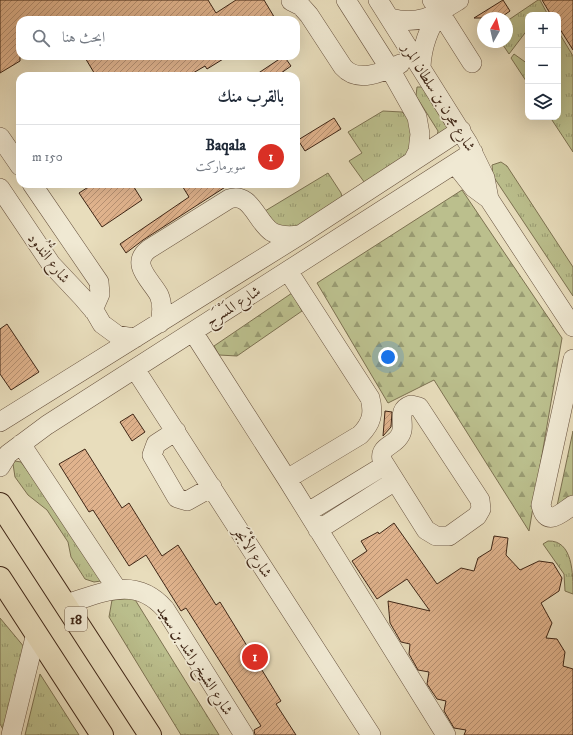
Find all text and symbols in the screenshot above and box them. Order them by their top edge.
north arrow [477,12,513,48]
map controls [525,12,561,120]
button: + [525,12,561,48]
search box [16,16,300,60]
icon: search [30,27,52,49]
text: ابحث هنا [62,28,105,47]
street label: شارع مجرن بن سلطان المرر [394,38,480,157]
button: − [525,48,561,84]
button: layers [525,84,561,120]
text: بالقرب منك [218,86,284,108]
text: Baqala [205,136,246,155]
text: 150 m [32,149,63,165]
text: 1 [269,149,273,165]
text: سوبرماركت [196,158,246,174]
street label: شارع النُّدُود [21,226,78,289]
street label: شارع المَسْرَج [201,280,266,334]
your location [378,347,398,367]
street label: شارع الأبْجَر [226,520,278,583]
street label: شارع الشيخ راشد بن سعيد [149,602,237,721]
road number: 18 [65,607,87,631]
pin: 1 [242,642,268,672]

